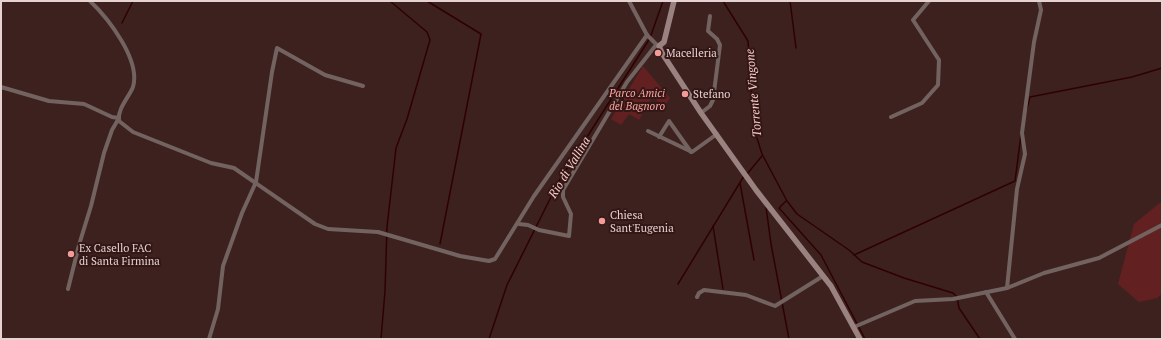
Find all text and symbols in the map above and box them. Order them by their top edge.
place label: Macelleria [666,46,717,60]
marker: Macelleria [653,48,663,58]
water label: Torrente Vingone [742,48,764,138]
park label: Parco Amici del Bagnoro [608,86,665,113]
place label: Stefano [693,87,730,101]
marker: Stefano [680,89,690,99]
water label: Rio di Vallina [544,134,593,201]
place label: Chiesa Sant'Eugenia [610,208,674,235]
marker: Chiesa Sant'Eugenia [597,216,607,226]
place label: Ex Casello FAC di Santa Firmina [79,241,160,268]
marker: Ex Casello FAC di Santa Firmina [66,249,76,259]

